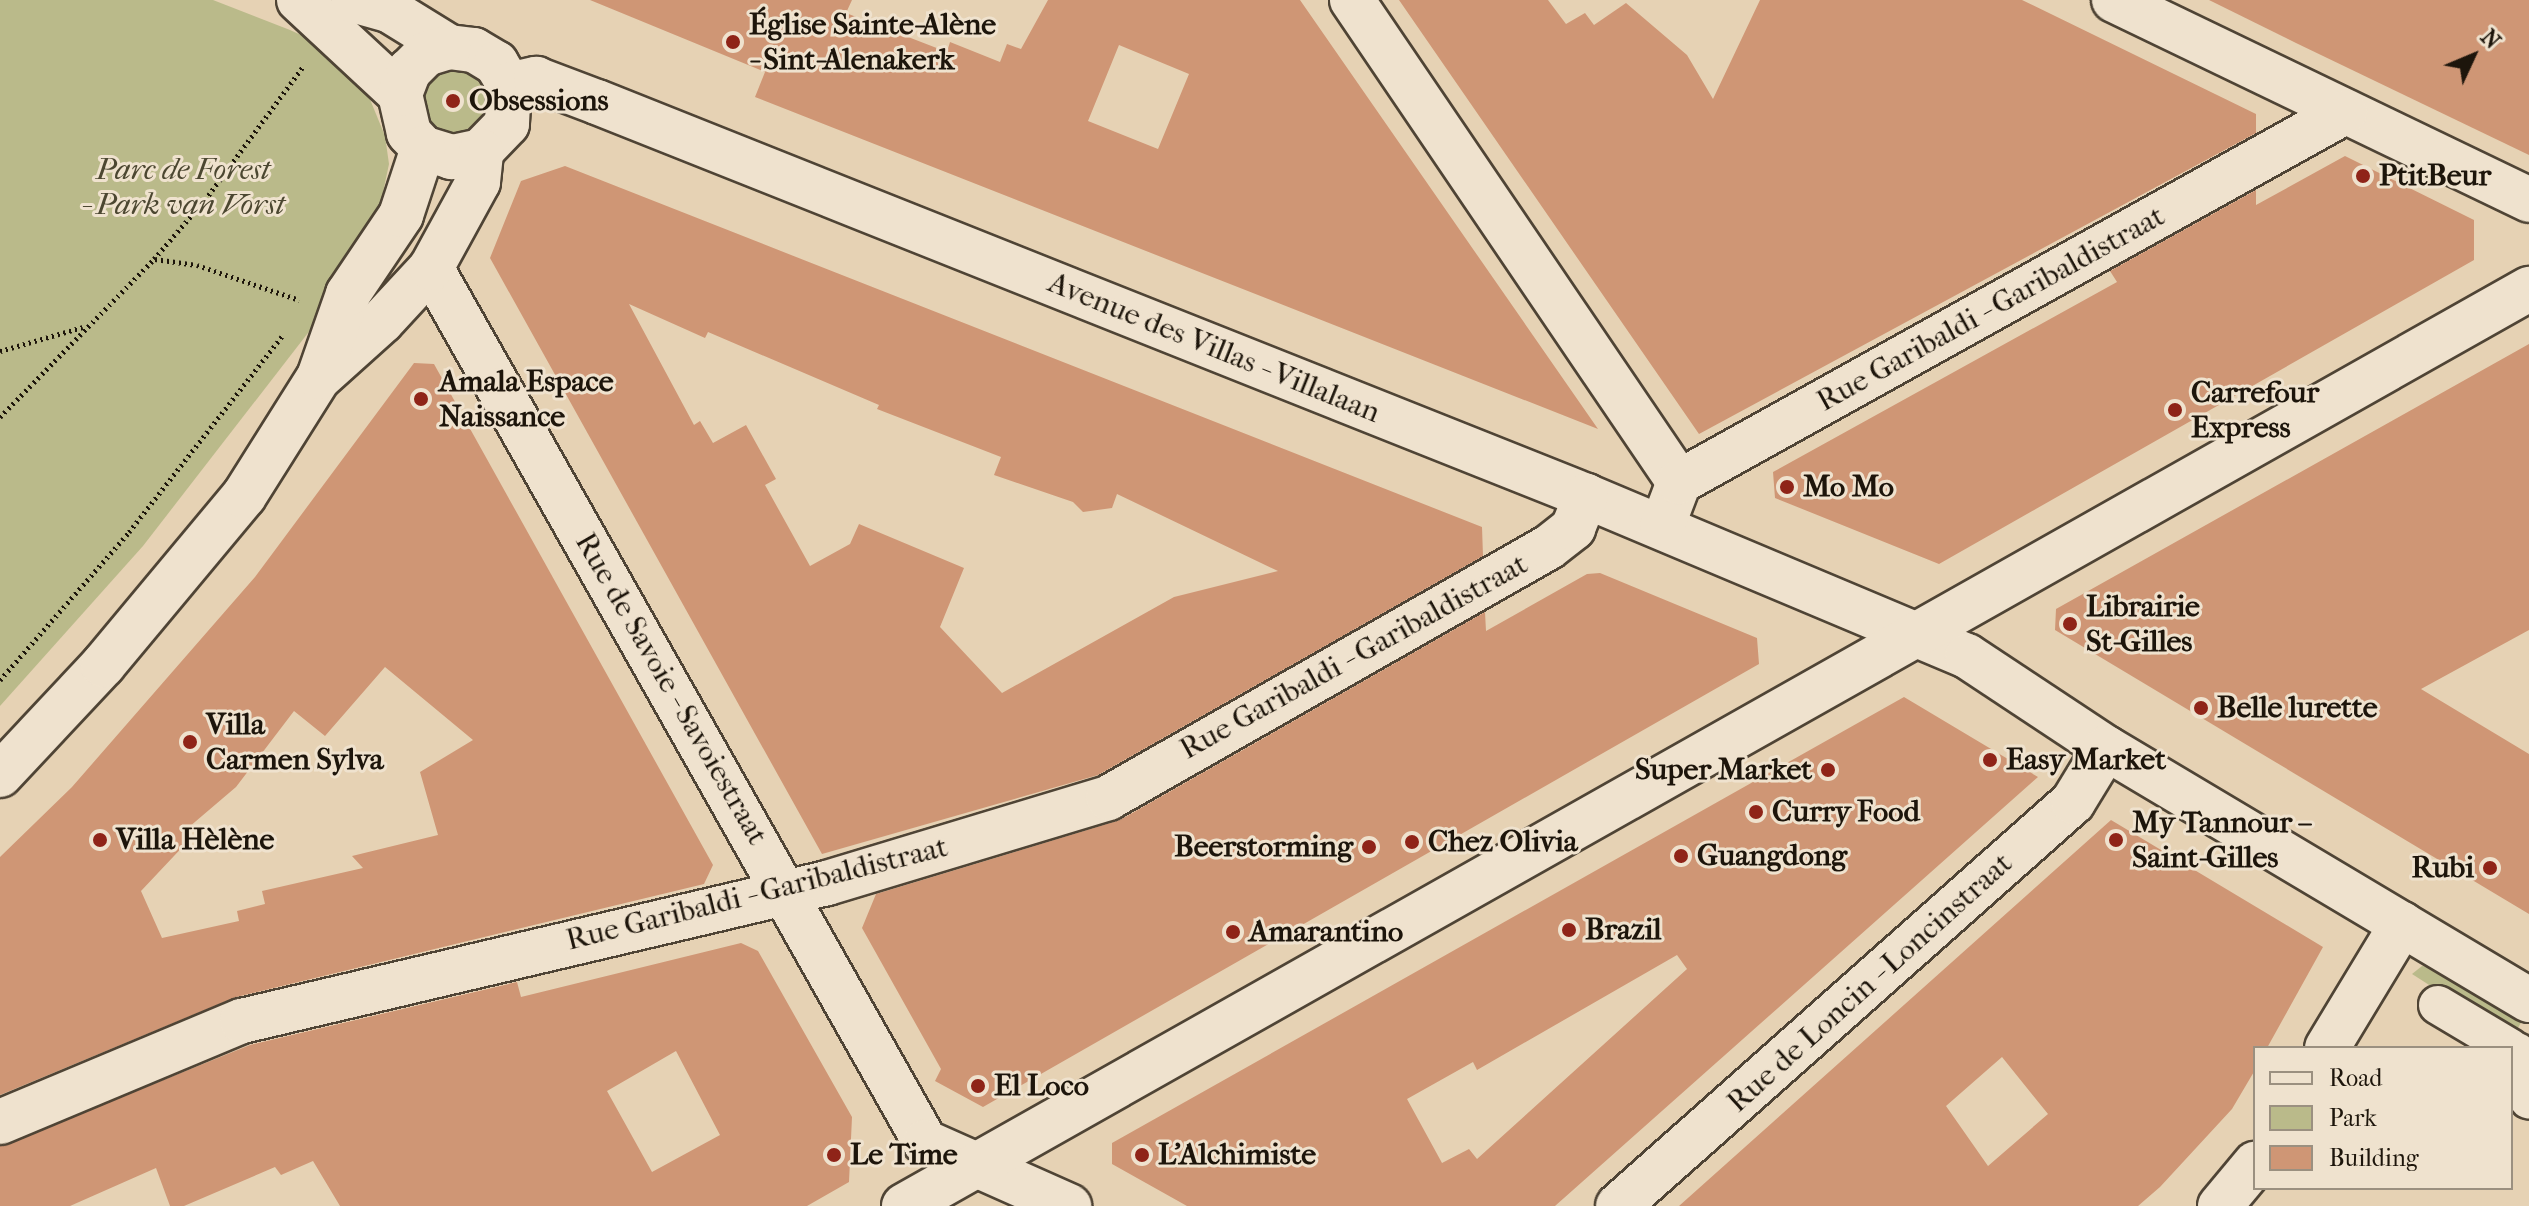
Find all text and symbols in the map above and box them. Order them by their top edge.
place label: Église Sainte-Alène - Sint-Alenakerk [749,7,996,78]
north arrow [2433,16,2513,96]
text: N [2475,24,2505,54]
marker: Église Sainte-Alène - Sint-Alenakerk [724,33,742,51]
place label: Obsessions [469,83,609,119]
marker: Obsessions [444,92,462,110]
park label: Parc de Forest - Park van Vorst [81,152,285,222]
place label: PtitBeur [2379,158,2491,194]
marker: PtitBeur [2354,167,2372,185]
street label: Rue Garibaldi - Garibaldistraat [1811,198,2171,420]
street label: Avenue des Villas - Villalaan [1043,265,1385,431]
place label: Amala Espace Naissance [439,364,613,434]
place label: Carrefour Express [2191,375,2319,446]
marker: Amala Espace Naissance [410,388,432,410]
marker: Carrefour Express [2166,401,2184,419]
place label: Mo Mo [1803,469,1894,505]
marker: Mo Mo [1778,478,1796,496]
street label: Rue de Savoie - Savoiestraat [567,527,775,851]
street label: Rue Garibaldi - Garibaldistraat [1174,546,1534,768]
place label: Librairie St-Gilles [2086,589,2200,660]
marker: Librairie St-Gilles [2061,615,2079,633]
place label: Belle lurette [2217,690,2378,726]
marker: Belle lurette [2192,699,2210,717]
place label: Villa Carmen Sylva [206,707,384,778]
marker: Villa Carmen Sylva [181,733,199,751]
place label: Easy Market [2006,742,2166,778]
marker: Easy Market [1981,751,1999,769]
place label: Super Market [1635,752,1812,788]
marker: Super Market [1819,761,1837,779]
place label: Curry Food [1772,794,1920,830]
marker: Curry Food [1747,803,1765,821]
place label: My Tannour – Saint-Gilles [2132,805,2312,876]
place label: Villa Hèlène [116,822,274,858]
place label: Chez Olivia [1428,824,1578,860]
street label: Rue Garibaldi - Garibaldistraat [563,829,951,959]
place label: Beerstorming [1174,829,1353,865]
marker: Villa Hèlène [91,831,109,849]
marker: My Tannour – Saint-Gilles [2107,831,2125,849]
marker: Chez Olivia [1403,833,1421,851]
marker: Beerstorming [1360,838,1378,856]
place label: Guangdong [1697,838,1847,874]
street label: Rue de Loncin - Loncinstraat [1720,846,2020,1120]
marker: Guangdong [1672,847,1690,865]
place label: Rubi [2411,850,2474,886]
marker: Rubi [2481,859,2499,877]
place label: Brazil [1585,912,1662,948]
place label: Amarantino [1249,914,1403,950]
marker: Brazil [1560,921,1578,939]
marker: Amarantino [1224,923,1242,941]
legend [2253,1046,2513,1190]
text: Road [2329,1064,2382,1092]
place label: El Loco [994,1068,1089,1104]
marker: El Loco [969,1077,987,1095]
text: Park [2329,1104,2377,1132]
place label: Le Time [850,1137,958,1173]
place label: L’Alchimiste [1158,1137,1316,1173]
text: Building [2329,1144,2419,1172]
marker: Le Time [825,1146,843,1164]
marker: L’Alchimiste [1133,1146,1151,1164]

